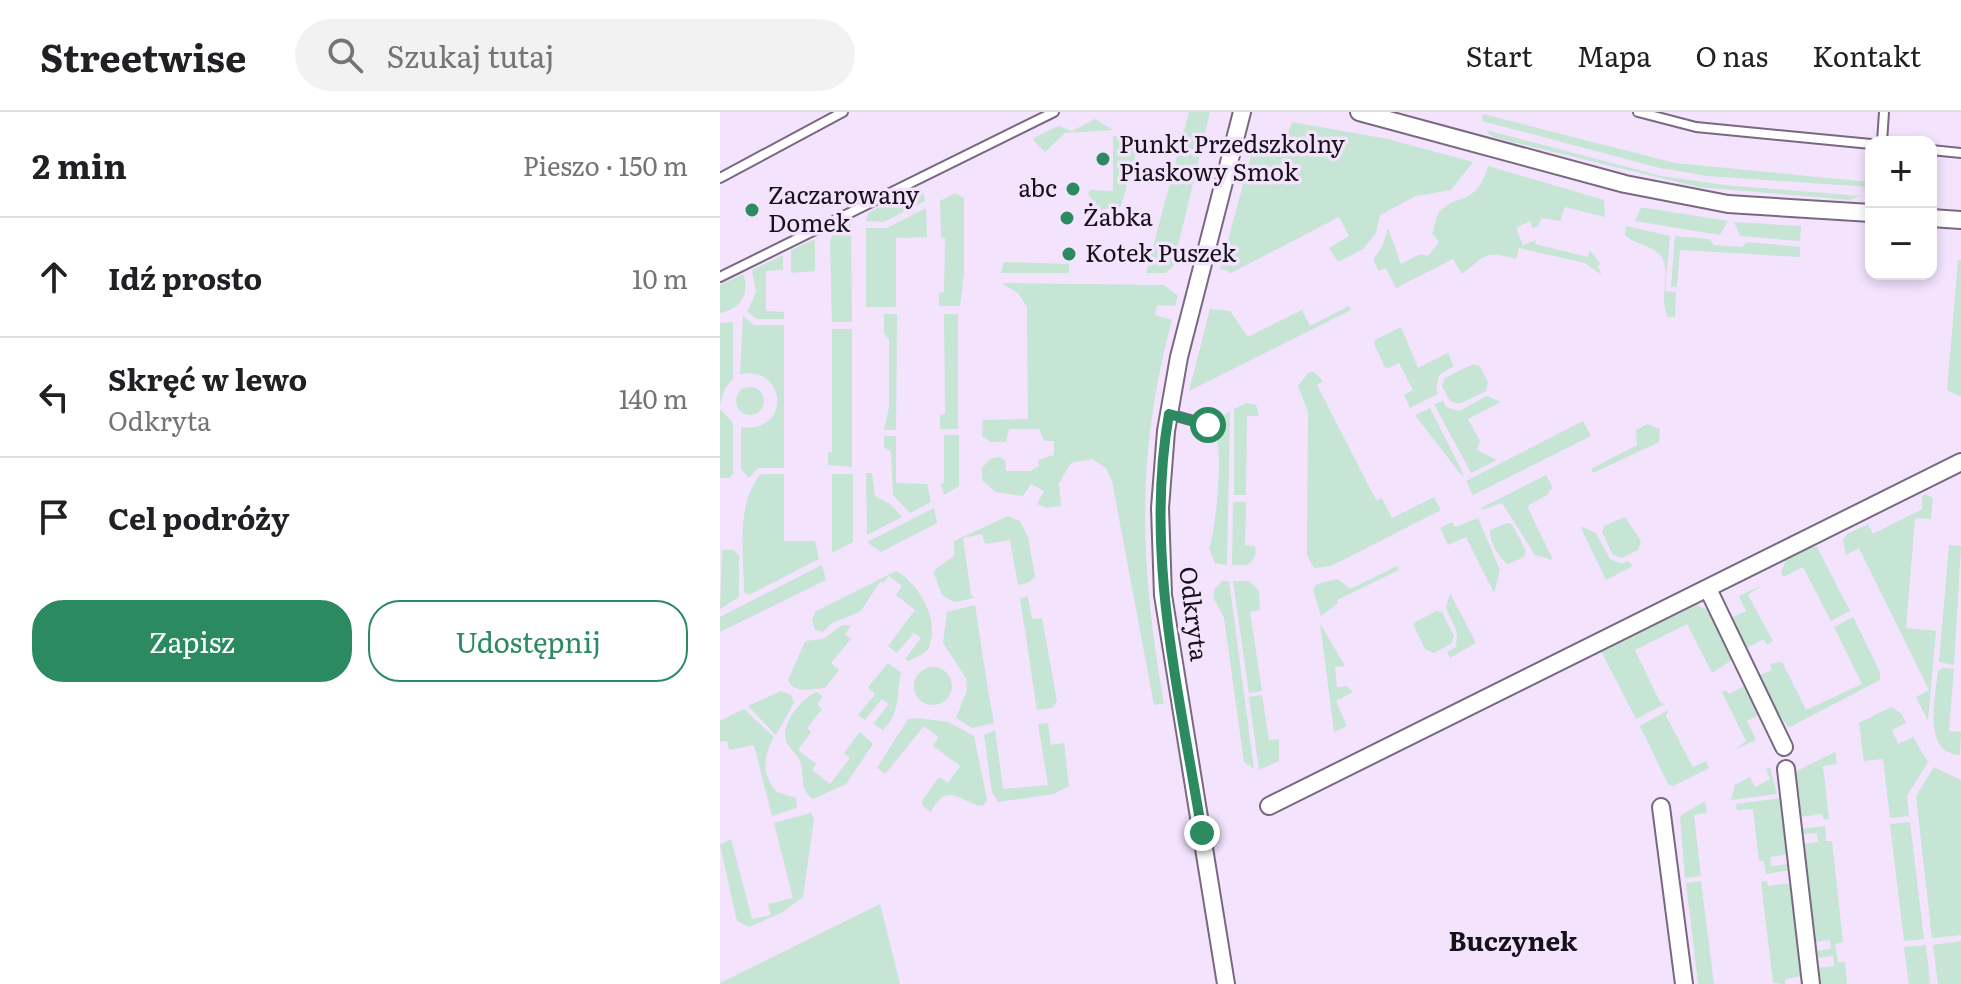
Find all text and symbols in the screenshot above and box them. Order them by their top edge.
search box [295,19,855,91]
text: Streetwise [40,27,247,84]
icon: search [323,33,367,77]
text: Szukaj tutaj [387,33,554,77]
text: Start [1466,34,1533,76]
text: Mapa [1577,34,1651,76]
text: O nas [1695,34,1768,76]
text: Kontakt [1812,34,1921,76]
place label: Punkt Przedszkolny Piaskowy Smok [1119,125,1345,188]
map controls [1865,136,1937,280]
button: + [1865,136,1937,208]
text: 2 min [32,139,127,189]
text: Pieszo · 150 m [523,145,688,184]
marker: Punkt Przedszkolny Piaskowy Smok [1094,150,1112,168]
place label: abc [1018,169,1057,204]
place label: Zaczarowany Domek [768,176,919,239]
marker: abc [1064,180,1082,198]
place label: Żabka [1083,198,1153,233]
marker: Zaczarowany Domek [743,201,761,219]
button: − [1865,208,1937,280]
marker: Żabka [1058,209,1076,227]
place label: Kotek Puszek [1085,234,1237,269]
marker: Kotek Puszek [1060,245,1078,263]
icon: ahead [32,255,76,299]
text: Idź prosto [108,255,262,299]
text: 10 m [632,258,688,297]
text: Skręć w lewo [108,356,307,400]
icon: left [32,375,76,419]
text: 140 m [619,378,688,417]
text: Odkryta [108,400,211,439]
route start [1190,407,1226,443]
icon: arrive [32,495,76,539]
text: Cel podróży [108,495,289,539]
street label: Odkryta [1172,564,1219,663]
button: Zapisz [32,600,352,682]
button: Udostępnij [368,600,688,682]
route end [1184,815,1220,851]
district label: Buczynek [1449,920,1578,959]

